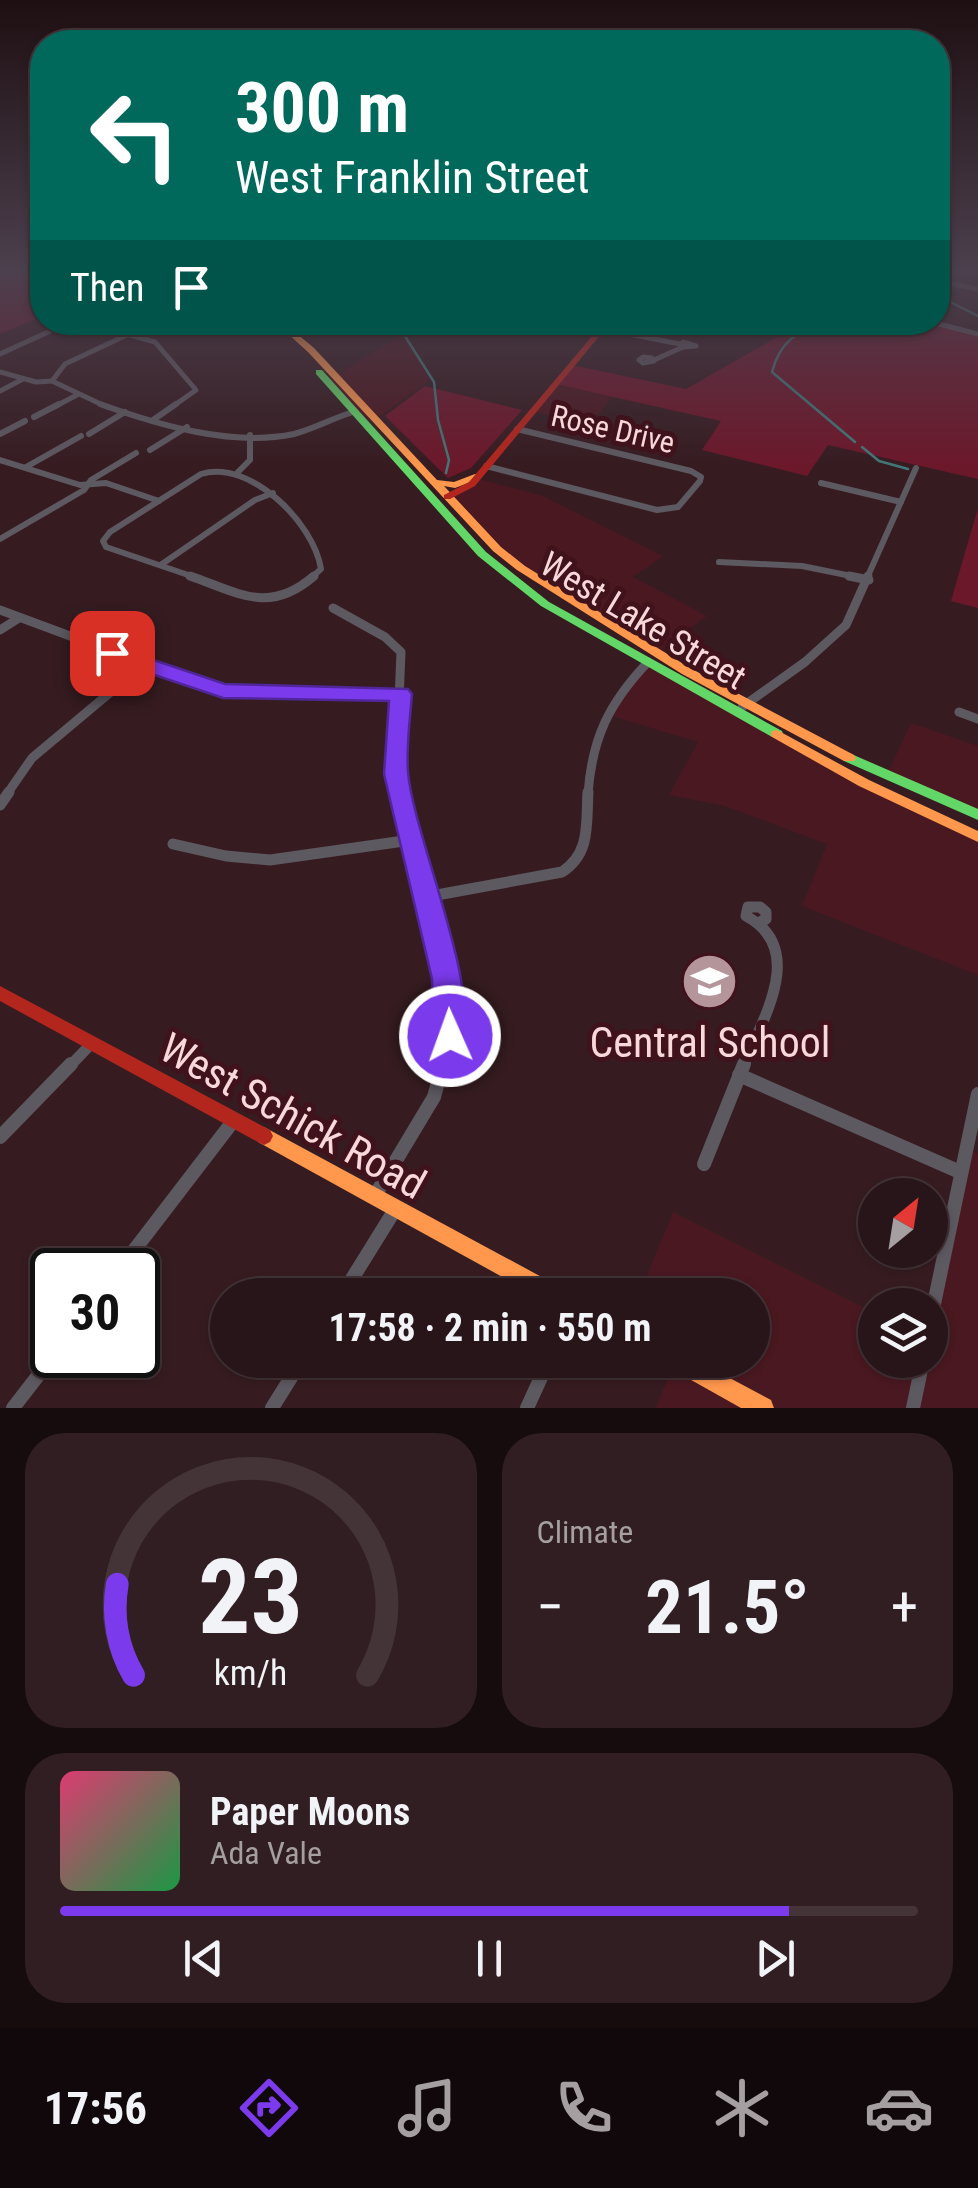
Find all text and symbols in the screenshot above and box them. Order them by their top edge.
text: 300 m [235,67,409,149]
icon: left [70,70,200,200]
text: West Franklin Street [235,151,590,204]
icon: arrive [164,260,219,315]
text: Then [70,266,144,310]
street label: Rose Drive [548,398,678,460]
street label: West Lake Street [533,544,753,698]
pin [70,611,155,696]
icon: arrive [85,626,140,681]
school or university icon: Central School [680,952,740,1012]
position arrow [398,984,502,1088]
place label: Central School [590,1018,830,1067]
street label: West Schick Road [152,1023,434,1209]
north arrow [858,1178,948,1268]
map controls [858,1178,948,1378]
speed limit sign: 30 [30,1248,160,1378]
button: layers [858,1288,948,1378]
text: 17:58 · 2 min · 550 m [329,1306,651,1350]
text: Climate [537,1513,633,1551]
text: 23 [198,1537,303,1658]
text: 21.5° [645,1563,810,1651]
text: − [537,1575,564,1639]
text: + [891,1575,918,1639]
text: km/h [214,1652,288,1694]
text: Paper Moons [210,1790,410,1834]
text: Ada Vale [210,1834,322,1872]
icon: previous [176,1931,231,1986]
icon: pause [462,1931,517,1986]
icon: next [748,1931,803,1986]
icon: directions [234,2073,304,2143]
icon: music [392,2073,462,2143]
icon: phone [549,2073,619,2143]
icon: climate [707,2073,777,2143]
icon: car [864,2073,934,2143]
text: 17:56 [44,2082,147,2135]

